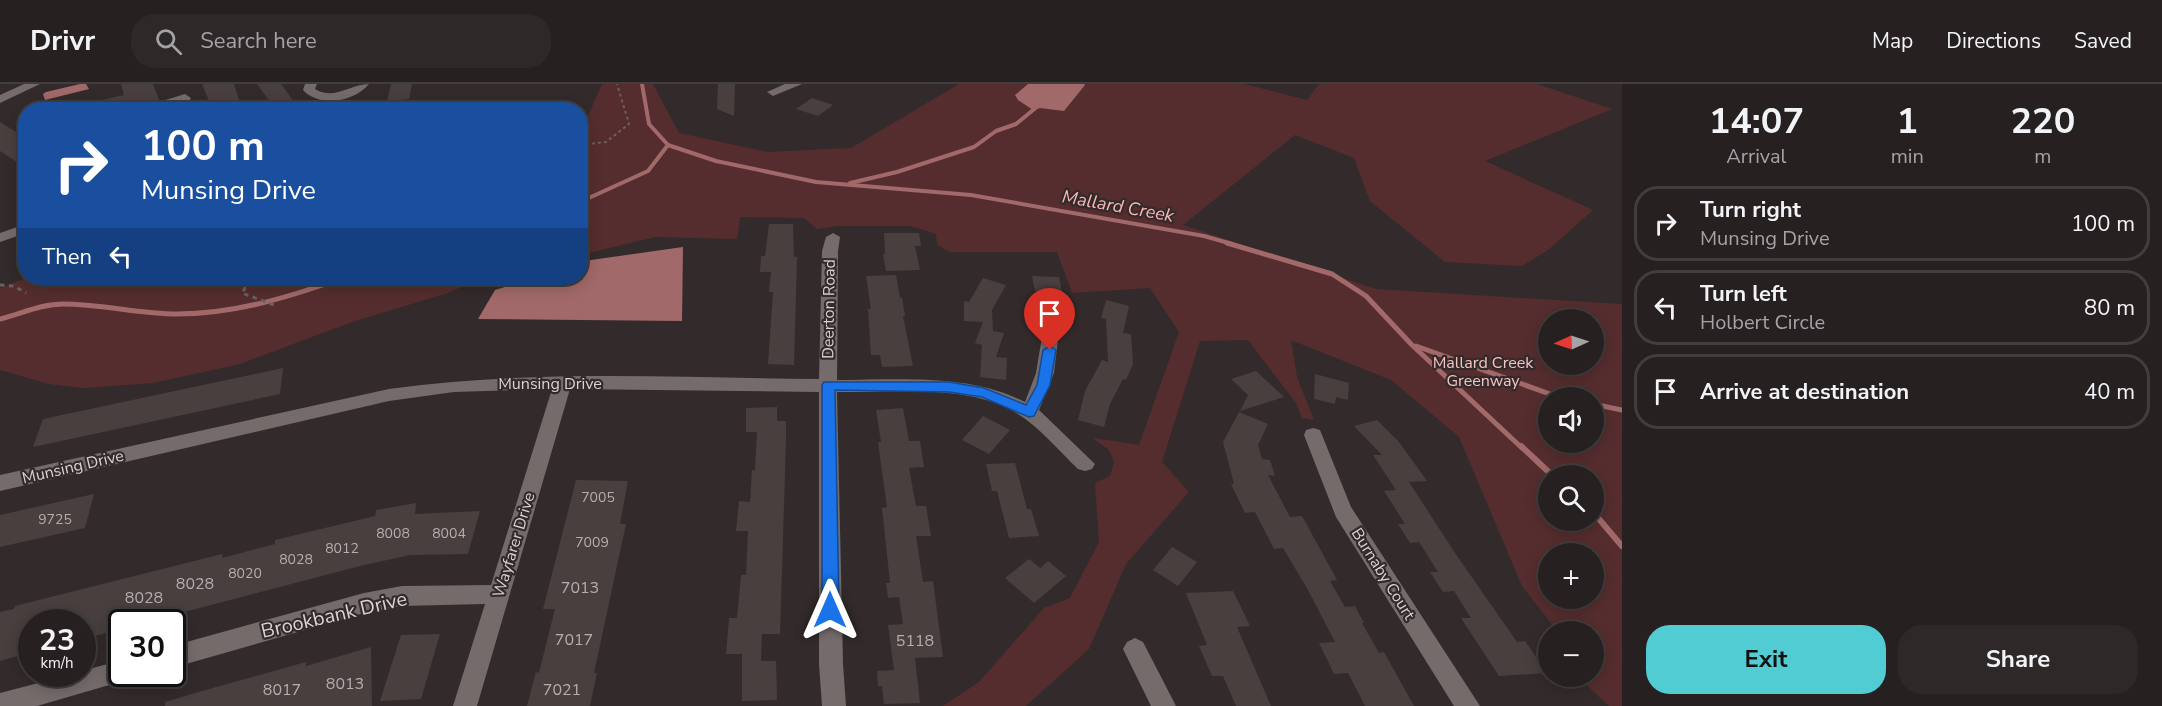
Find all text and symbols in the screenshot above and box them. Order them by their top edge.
search box [131,14,551,68]
text: Drivr [30,22,95,60]
icon: search [152,25,185,58]
text: Search here [200,26,317,56]
text: Map [1872,27,1913,55]
text: Directions [1946,27,2041,55]
text: Saved [2074,27,2132,55]
text: 14:07 [1709,97,1804,146]
text: 1 [1896,97,1918,146]
text: 220 [2010,97,2075,146]
text: 100 m [141,118,265,175]
icon: right [42,126,120,204]
text: Arrival [1726,143,1786,170]
text: min [1891,143,1924,170]
text: m [2034,143,2051,170]
text: Munsing Drive [141,172,316,209]
water label: Mallard Creek [1060,184,1177,228]
text: Turn right [1700,195,1801,225]
icon: right [1649,207,1682,240]
text: 100 m [2071,209,2135,239]
text: Munsing Drive [1700,225,1830,252]
icon: left [104,240,137,273]
text: Then [42,242,92,272]
street label: Deerton Road [817,259,841,359]
text: Turn left [1700,279,1787,309]
pin [1024,288,1075,350]
icon: left [1649,291,1682,324]
text: 80 m [2084,293,2135,323]
icon: arrive [1033,297,1066,330]
north arrow [1538,309,1604,375]
map controls [1538,309,1604,687]
text: Holbert Circle [1700,309,1825,336]
park label: Mallard Creek Greenway [1433,352,1534,392]
street label: Munsing Drive [498,373,602,395]
icon: arrive [1649,375,1682,408]
text: Arrive at destination [1700,377,1909,407]
text: 40 m [2084,377,2135,407]
button: sound [1538,387,1604,453]
street label: Munsing Drive [20,445,126,489]
button: search [1538,465,1604,531]
house number: 7005 [581,488,615,507]
street label: Wayfarer Drive [488,490,540,600]
house number: 9725 [38,510,72,529]
house number: 8008 [376,524,410,543]
house number: 8004 [432,524,466,543]
street label: Burnaby Court [1346,524,1420,624]
house number: 7009 [575,533,609,552]
house number: 8012 [325,539,359,558]
button: + [1538,543,1604,609]
house number: 8028 [279,550,313,569]
house number: 8020 [228,564,262,583]
house number: 8028 [176,573,214,595]
house number: 7013 [561,577,599,599]
position arrow [798,578,862,642]
street label: Brookbank Drive [258,585,410,645]
house number: 8028 [125,587,163,609]
speed limit sign: 30 [108,609,186,687]
text: 23 [39,620,75,661]
button: − [1538,621,1604,687]
button: Exit [1646,625,1886,694]
button: Share [1898,625,2138,694]
house number: 7017 [555,629,593,651]
house number: 5118 [896,630,934,652]
text: km/h [40,653,74,673]
house number: 8013 [326,673,364,695]
house number: 8017 [263,679,301,701]
house number: 7021 [543,679,581,701]

